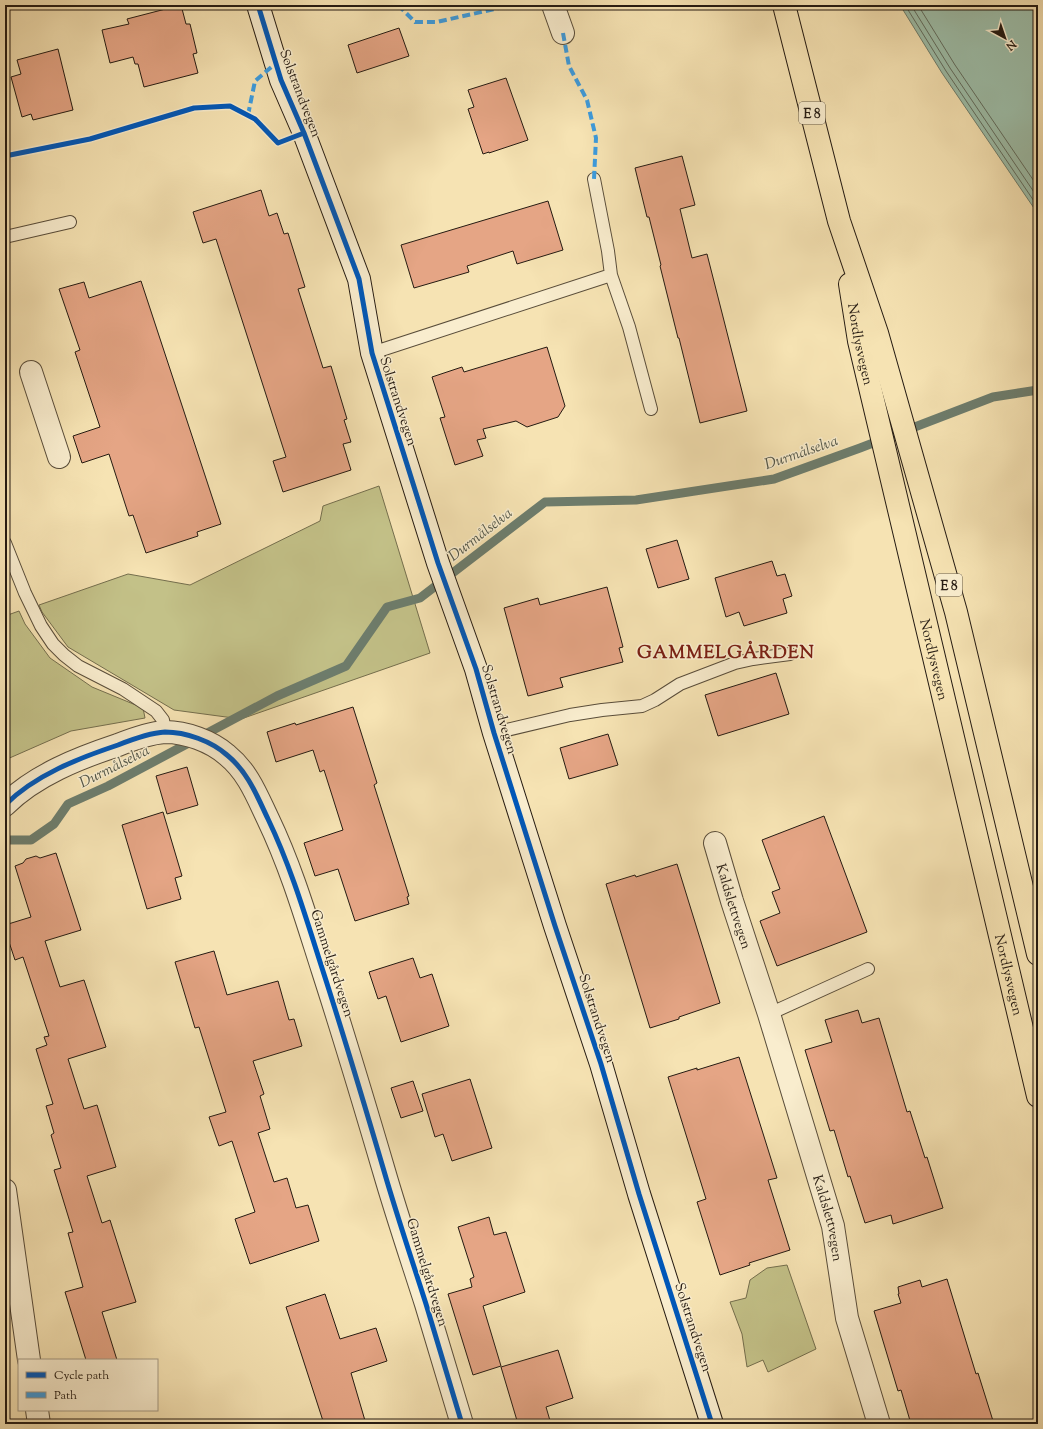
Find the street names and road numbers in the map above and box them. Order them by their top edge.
street label: Solstrandvegen [273,47,325,141]
road number: E 8 [799,102,825,124]
street label: Nordlysvegen [841,302,877,387]
street label: Solstrandvegen [373,354,421,449]
road number: E 8 [936,574,962,596]
street label: Nordlysvegen [913,617,952,703]
street label: Solstrandvegen [475,662,521,757]
street label: Kaldslettvegen [710,862,755,952]
street label: Gammelgårdvegen [304,907,358,1020]
street label: Nordlysvegen [988,932,1027,1018]
street label: Solstrandvegen [572,971,620,1066]
street label: Kaldslettvegen [806,1173,846,1263]
street label: Gammelgårdvegen [400,1216,452,1329]
street label: Solstrandvegen [668,1280,716,1375]

